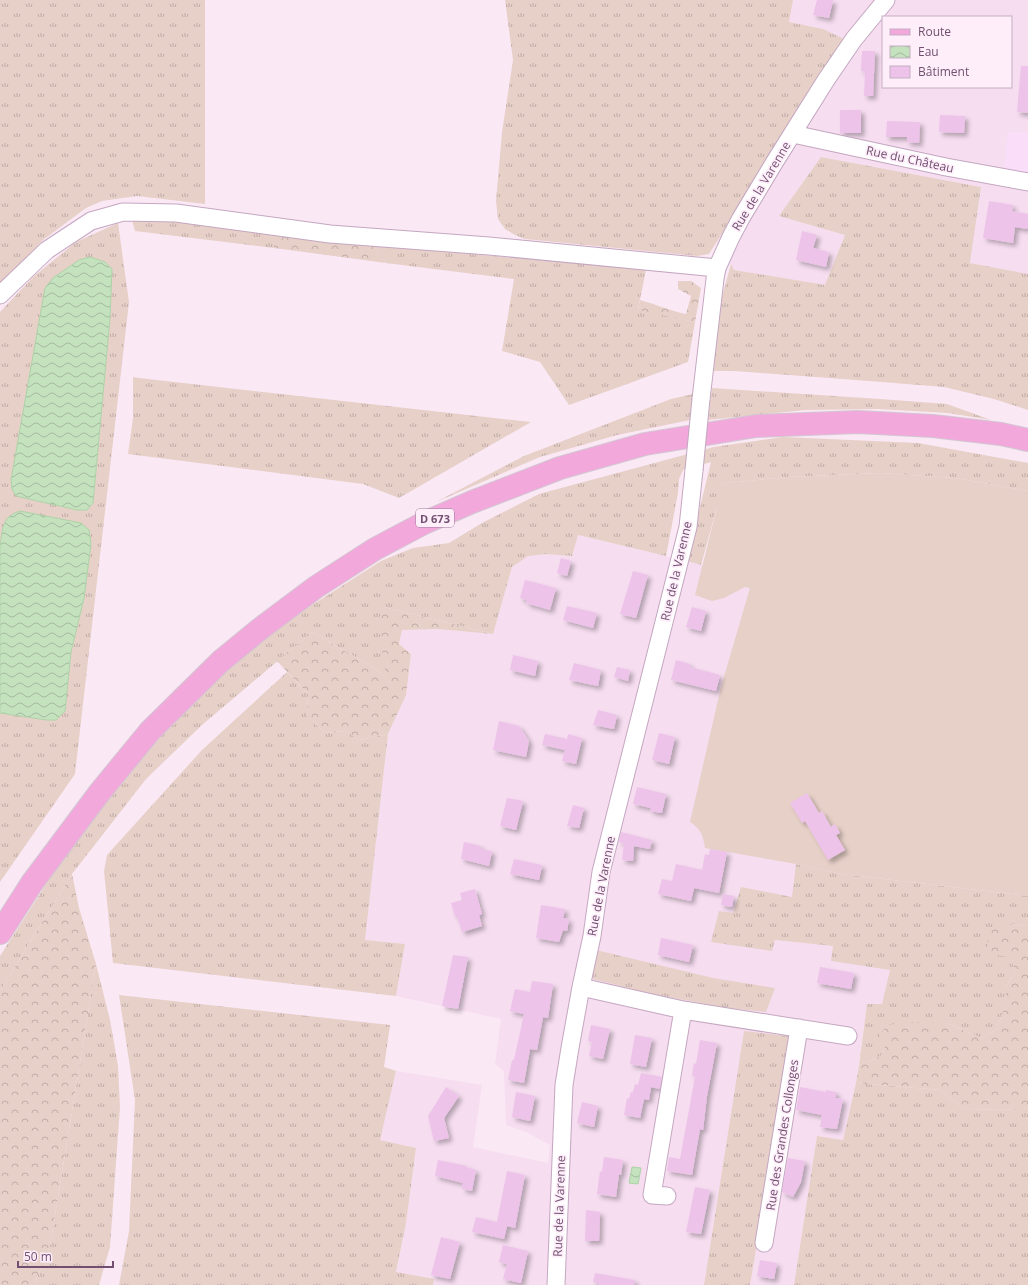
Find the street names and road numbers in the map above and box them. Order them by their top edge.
street label: Rue de la Varenne [728,138,795,234]
street label: Rue du Château [865,141,955,177]
road number: D 673 [416,509,454,527]
street label: Rue de la Varenne [656,519,696,622]
street label: Rue de la Varenne [583,834,619,937]
street label: Rue des Grandes Collonges [762,1058,802,1212]
street label: Rue de la Varenne [549,1155,569,1257]

